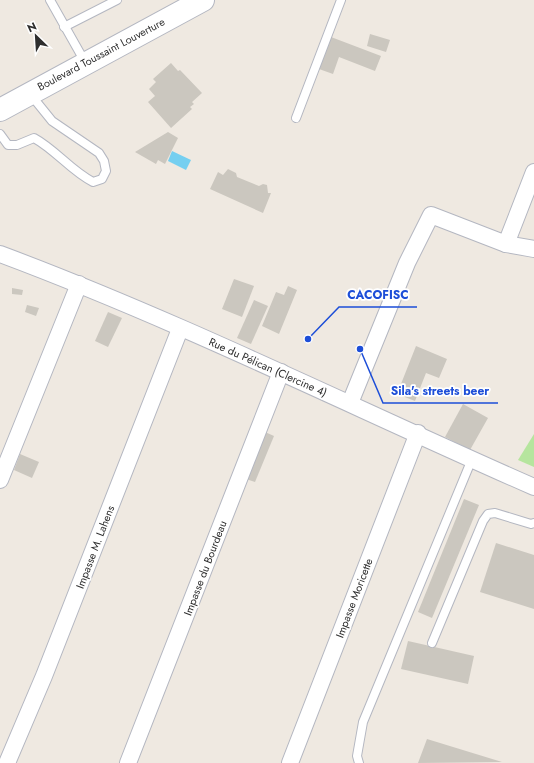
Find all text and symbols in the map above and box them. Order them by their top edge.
street label: Boulevard Toussaint Louverture [34,13,168,95]
north arrow [16,16,56,56]
text: N [24,18,39,36]
callout: CACOFISC [339,283,417,307]
text: CACOFISC [347,286,409,304]
street label: Rue du Pélican (Clercine 4) [206,334,330,400]
callout: Sila's streets beer [383,379,498,403]
text: Sila's streets beer [391,382,489,400]
street label: Impasse M. Lahens [72,503,118,591]
street label: Impasse du Bourdeau [179,518,231,618]
street label: Impasse Moricette [331,556,377,640]

